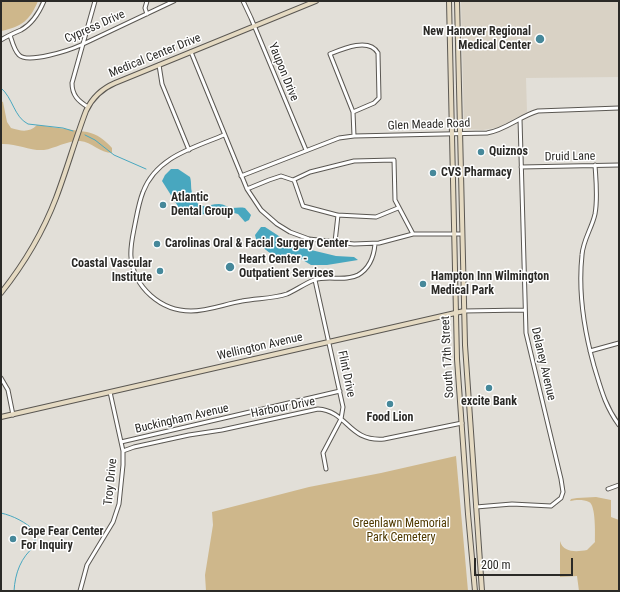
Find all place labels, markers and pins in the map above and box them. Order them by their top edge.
place label: New Hanover Regional Medical Center [423,25,531,53]
marker: New Hanover Regional Medical Center [534,33,546,45]
place label: Quiznos [489,145,528,159]
marker: Quiznos [476,147,486,157]
place label: CVS Pharmacy [441,166,512,180]
marker: CVS Pharmacy [428,168,438,178]
place label: Atlantic Dental Group [171,191,233,219]
marker: Atlantic Dental Group [158,200,168,210]
place label: Carolinas Oral & Facial Surgery Center [165,237,348,251]
marker: Carolinas Oral & Facial Surgery Center [152,239,162,249]
place label: Heart Center - Outpatient Services [239,253,334,281]
place label: Coastal Vascular Institute [71,257,152,285]
marker: Heart Center - Outpatient Services [224,261,236,273]
marker: Coastal Vascular Institute [155,266,165,276]
place label: Hampton Inn Wilmington Medical Park [431,270,549,298]
marker: Hampton Inn Wilmington Medical Park [418,279,428,289]
marker: excite Bank [484,383,494,393]
place label: excite Bank [461,395,517,409]
marker: Food Lion [385,399,395,409]
place label: Food Lion [367,411,413,425]
place label: Cape Fear Center For Inquiry [21,525,104,553]
marker: Cape Fear Center For Inquiry [8,534,18,544]

